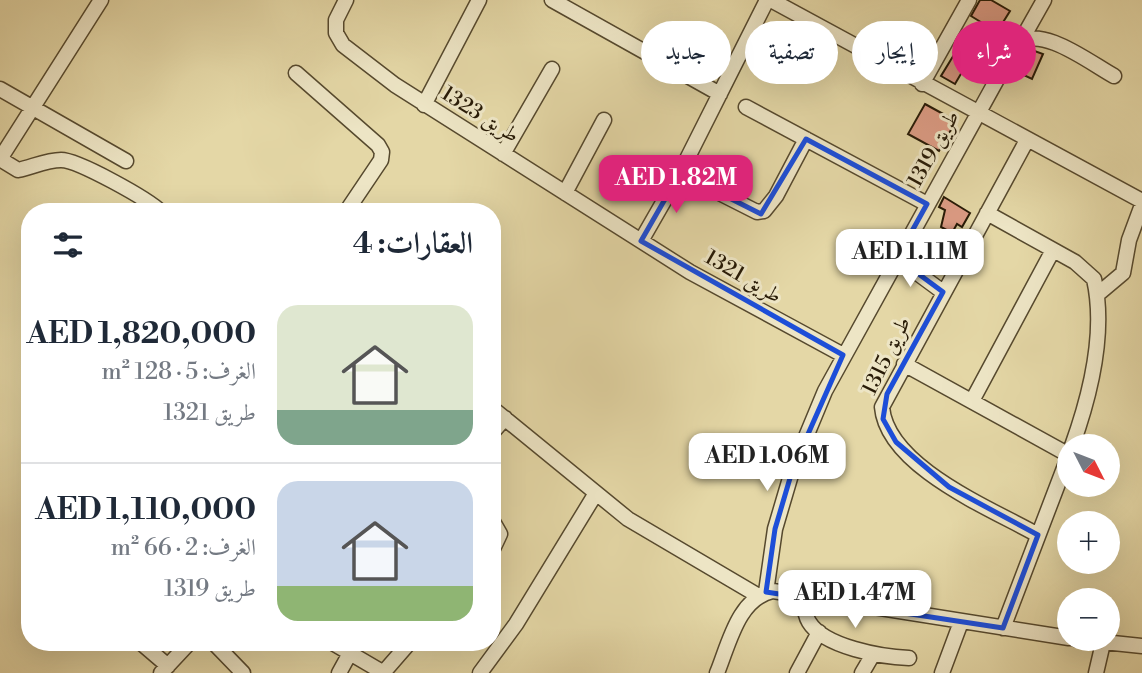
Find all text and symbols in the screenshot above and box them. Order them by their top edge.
chip: جديد [641,21,731,84]
chip: تصفية [745,21,838,84]
chip: إيجار [852,21,938,84]
chip: شراء [952,21,1036,84]
street label: طريق 1323 [436,81,524,149]
street label: طريق 1319 [902,106,966,192]
pin: AED 1.82M [596,156,756,215]
text: AED 1.82M [615,164,737,192]
text: العقارات: 4 [353,225,473,263]
icon: filters [49,226,87,264]
pin: AED 1.11M [830,230,990,289]
text: AED 1.11M [852,238,968,266]
street label: طريق 1321 [700,245,786,309]
street label: طريق 1315 [857,313,917,399]
text: AED 1,820,000 [27,315,256,353]
icon: home [333,333,417,417]
text: الغرف: 5 · 128 m² [102,358,256,386]
text: طريق 1321 [163,399,256,427]
pin: AED 1.06M [687,434,847,493]
north arrow [1057,434,1120,497]
map controls [1057,434,1120,651]
text: AED 1.06M [705,442,829,470]
text: AED 1,110,000 [35,491,256,529]
icon: home [333,509,417,593]
button: + [1057,511,1120,574]
text: الغرف: 2 · 66 m² [111,534,256,562]
pin: AED 1.47M [775,570,935,630]
text: طريق 1319 [164,575,256,603]
text: AED 1.47M [794,579,916,607]
button: − [1057,588,1120,651]

